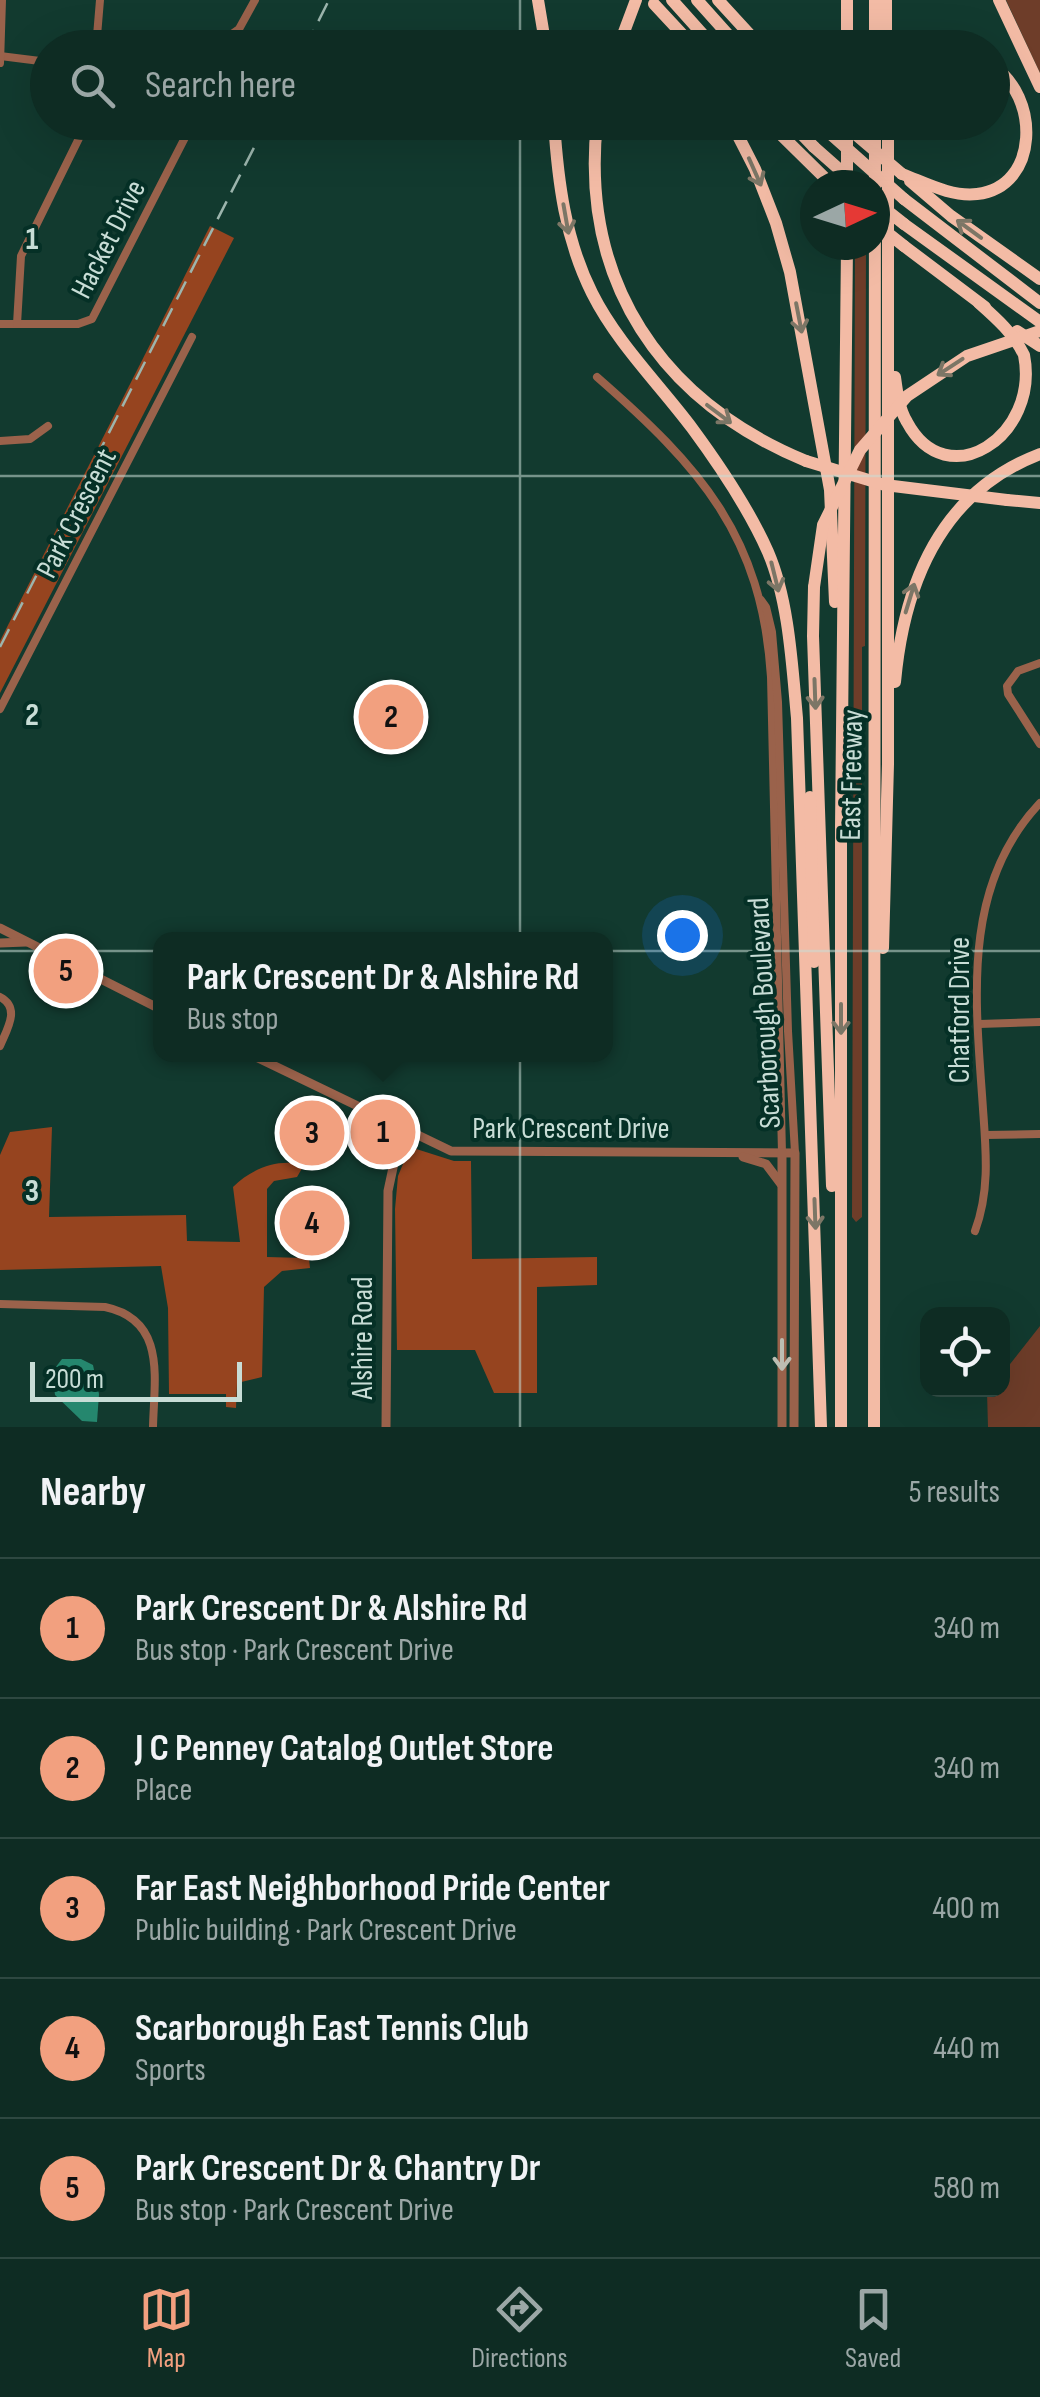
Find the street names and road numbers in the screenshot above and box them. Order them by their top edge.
street label: Hacket Drive [64,174,154,305]
street label: Park Crescent [29,443,125,584]
street label: East Freeway [833,709,871,841]
street label: Scarborough Boulevard [741,896,789,1129]
street label: Chatford Drive [942,937,978,1083]
street label: Park Crescent Drive [472,1111,670,1147]
street label: Alshire Road [345,1277,381,1400]

